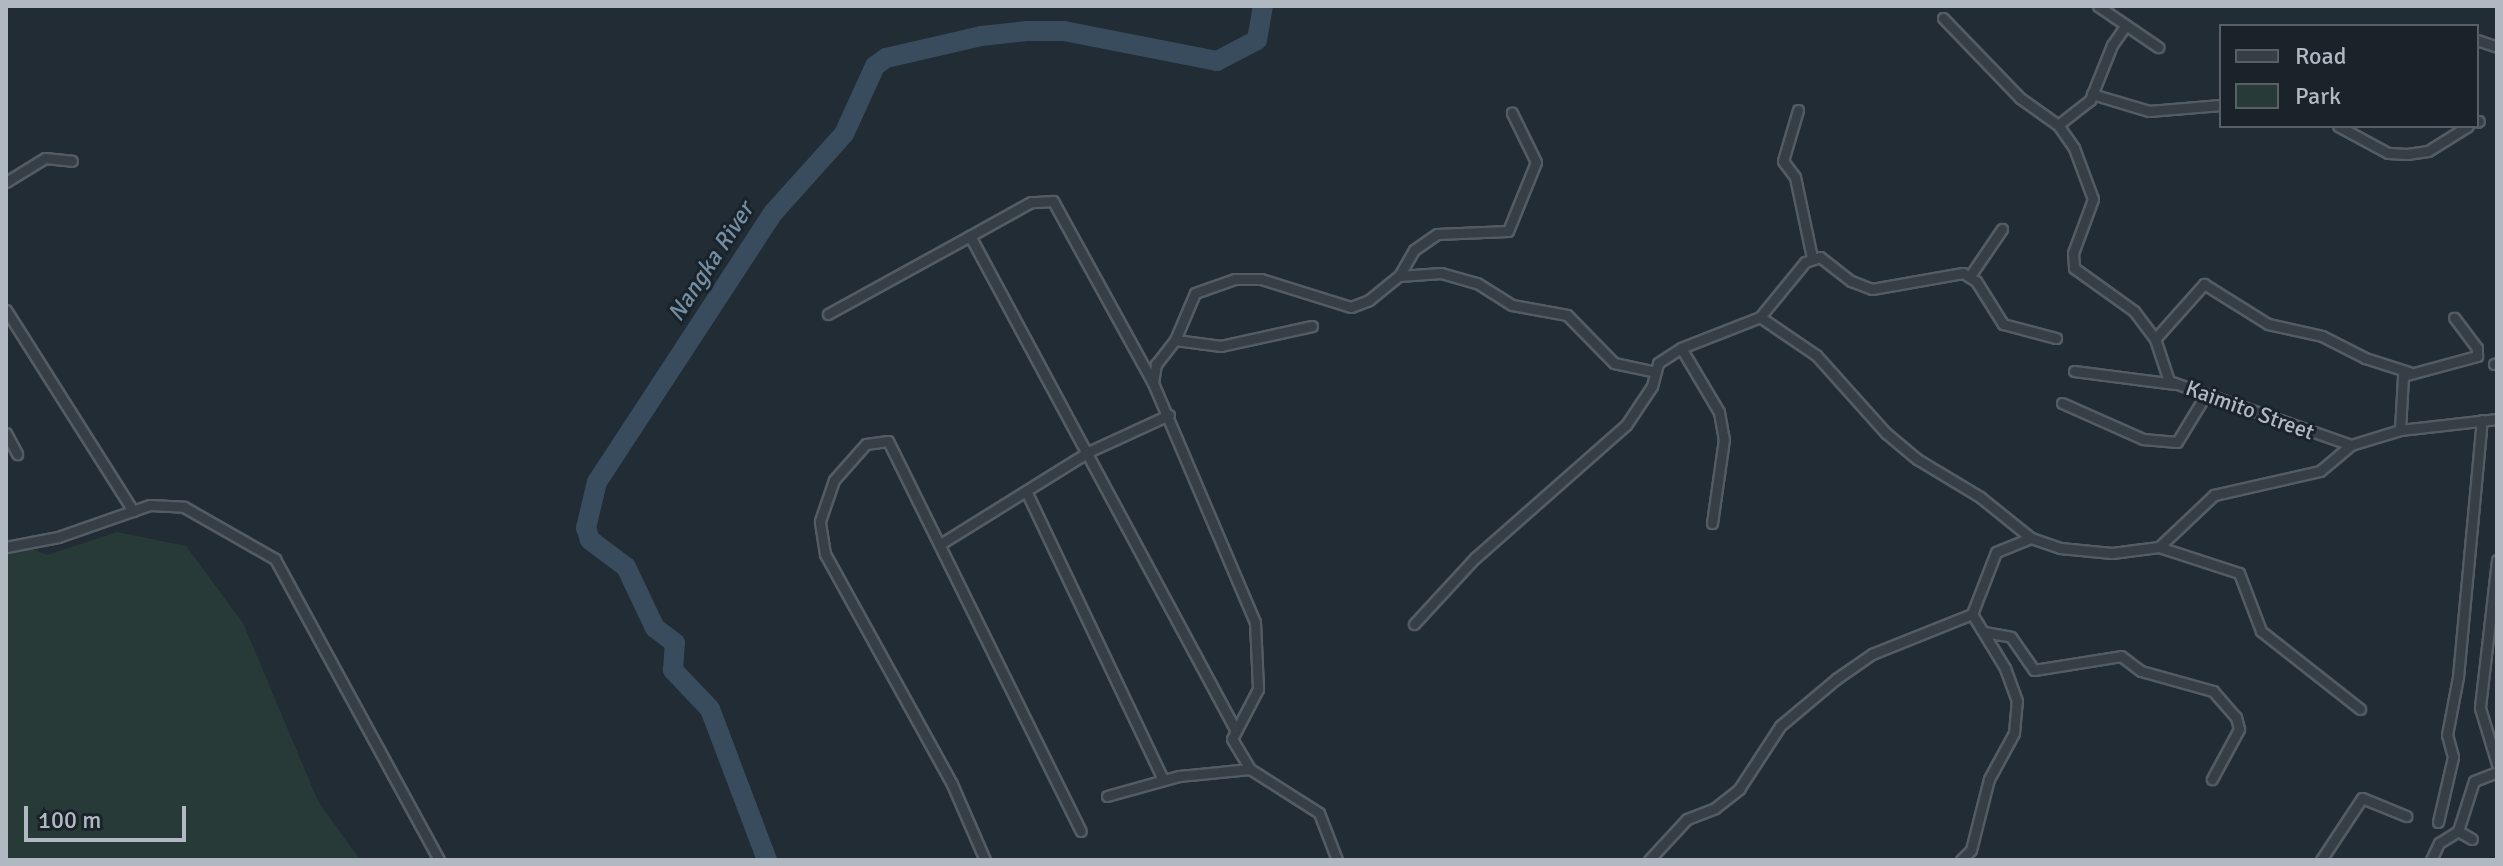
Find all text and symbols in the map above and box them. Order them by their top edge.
legend [2219,24,2479,128]
text: Road [2295,41,2346,71]
text: Park [2295,81,2341,111]
water label: Nangka River [662,197,760,327]
street label: Kaimito Street [2182,375,2318,445]
scale bar [28,790,190,840]
text: 100 m [38,805,101,835]

